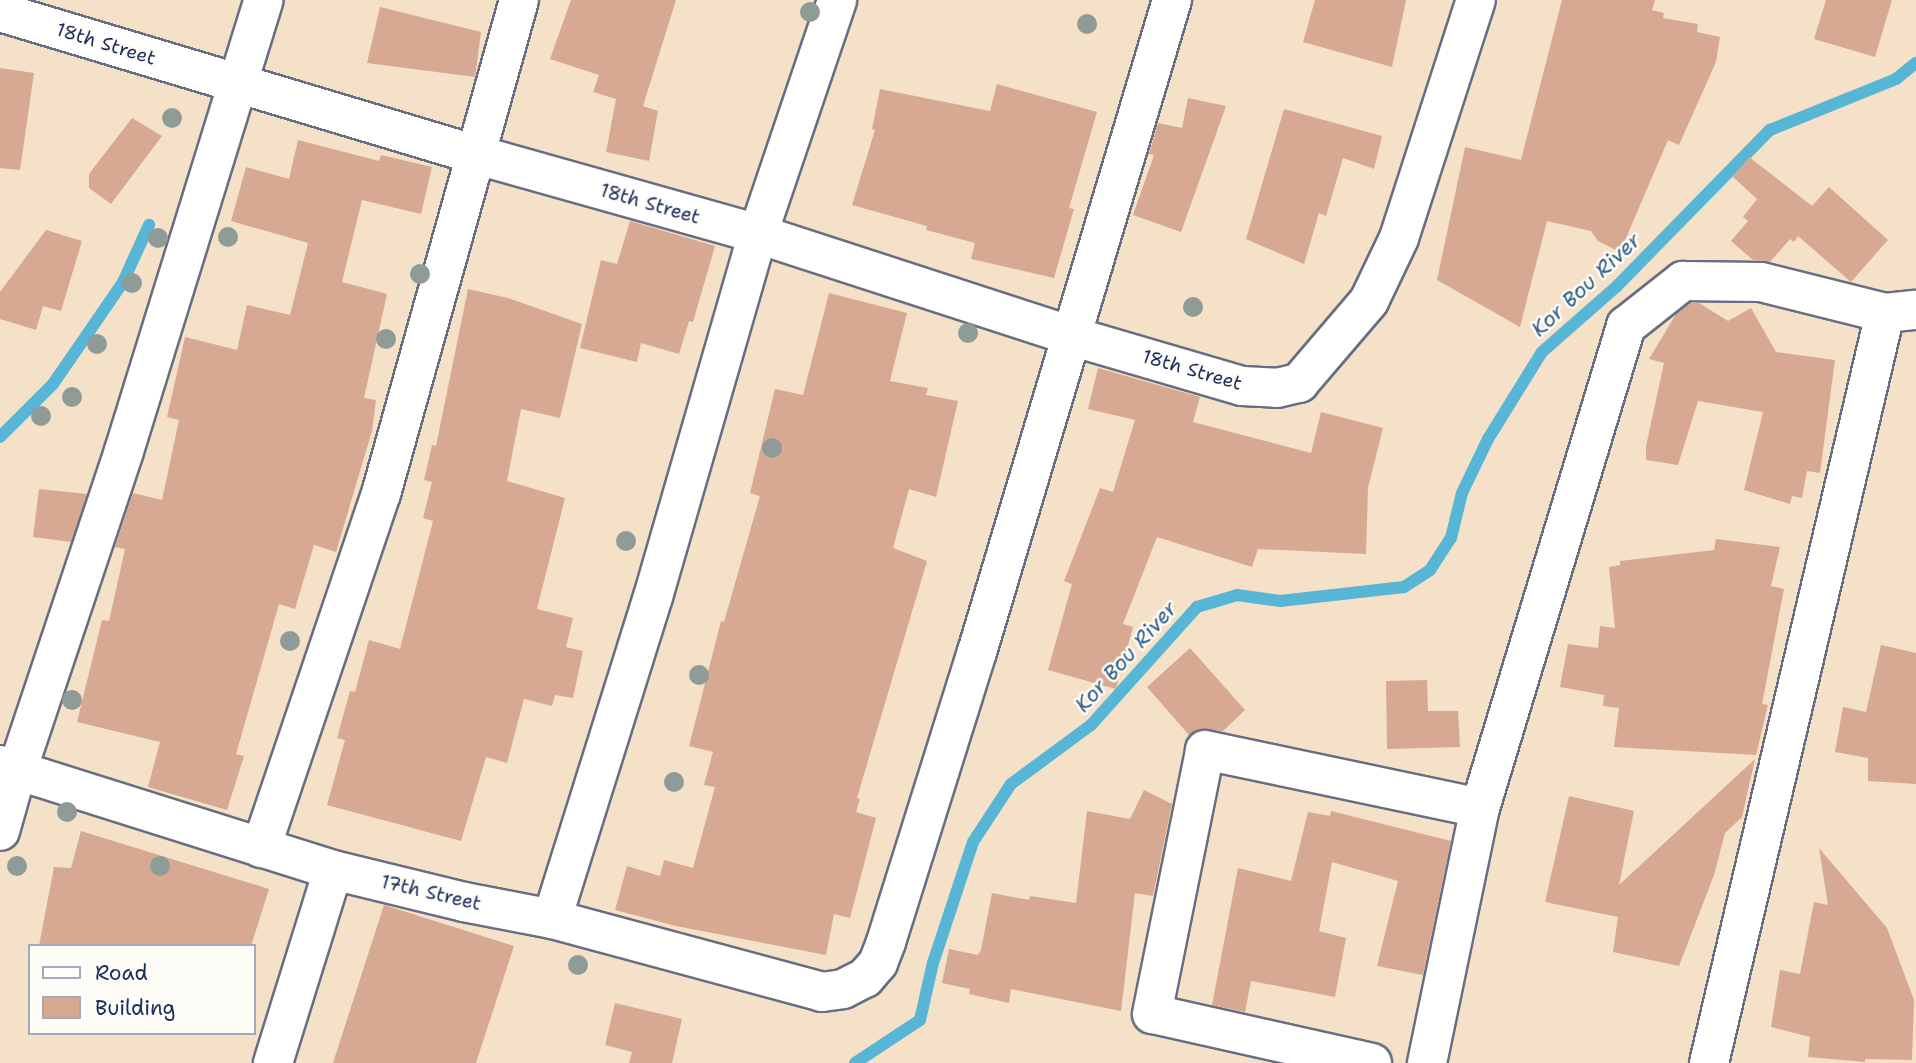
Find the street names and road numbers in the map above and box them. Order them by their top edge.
street label: 18th Street [54,18,158,70]
street label: 18th Street [597,179,703,229]
street label: 18th Street [1139,345,1245,395]
street label: 17th Street [379,870,483,916]

